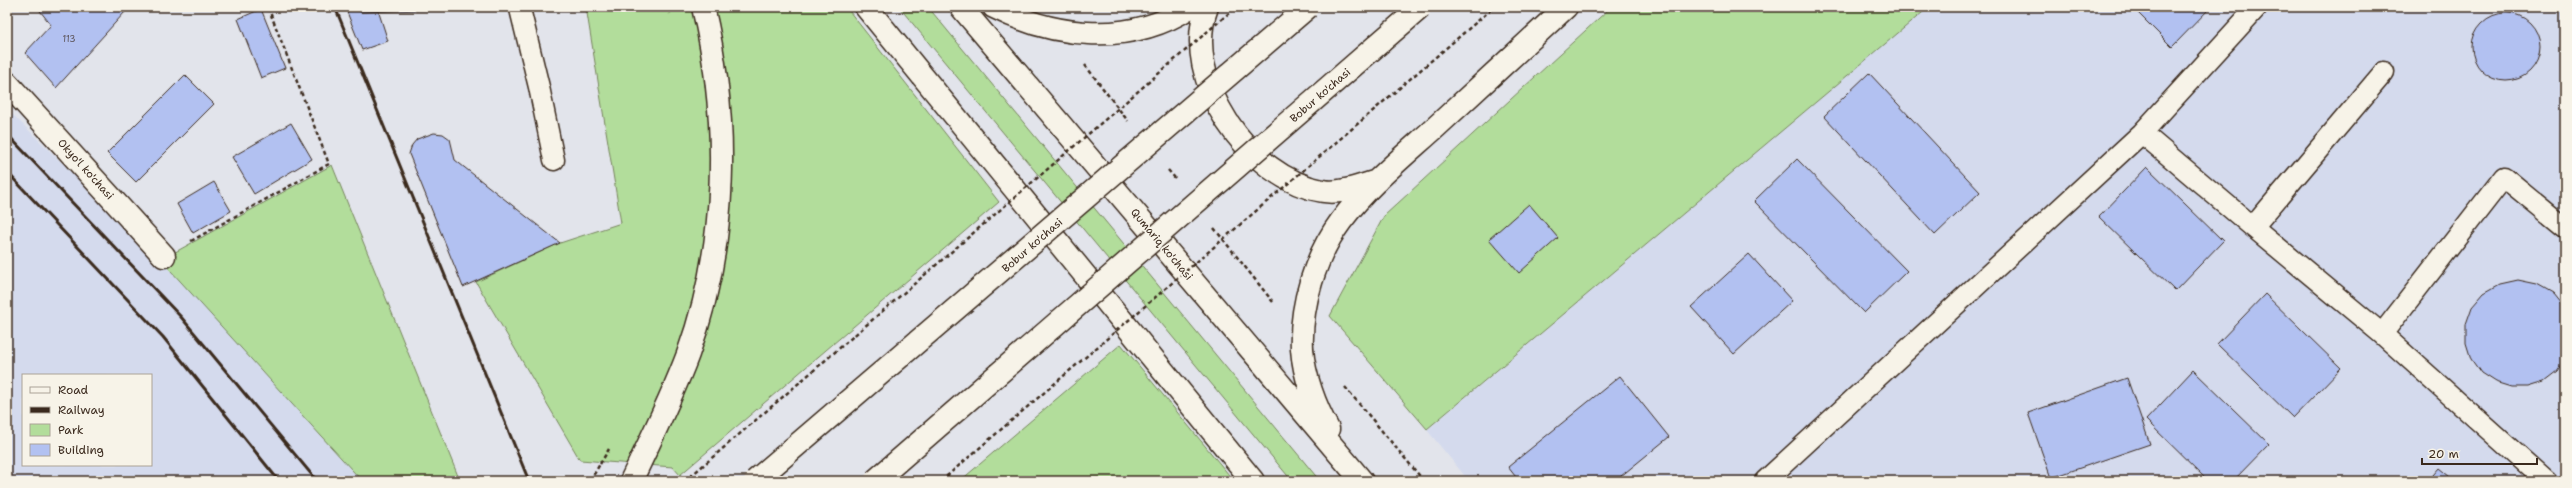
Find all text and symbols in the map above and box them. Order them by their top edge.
house number: 113 [62,33,76,45]
street label: Bobur ko'chasi [1287,65,1354,126]
street label: Okyo'l ko'chasi [54,136,117,203]
street label: Qumariq ko'chasi [1127,205,1196,283]
street label: Bobur ko'chasi [999,215,1066,276]
legend [22,374,152,466]
text: Road [58,382,89,398]
text: Railway [58,402,105,418]
text: Park [58,422,84,438]
scale bar [2422,440,2537,466]
text: Building [58,442,104,458]
text: 20 m [2428,446,2459,462]

